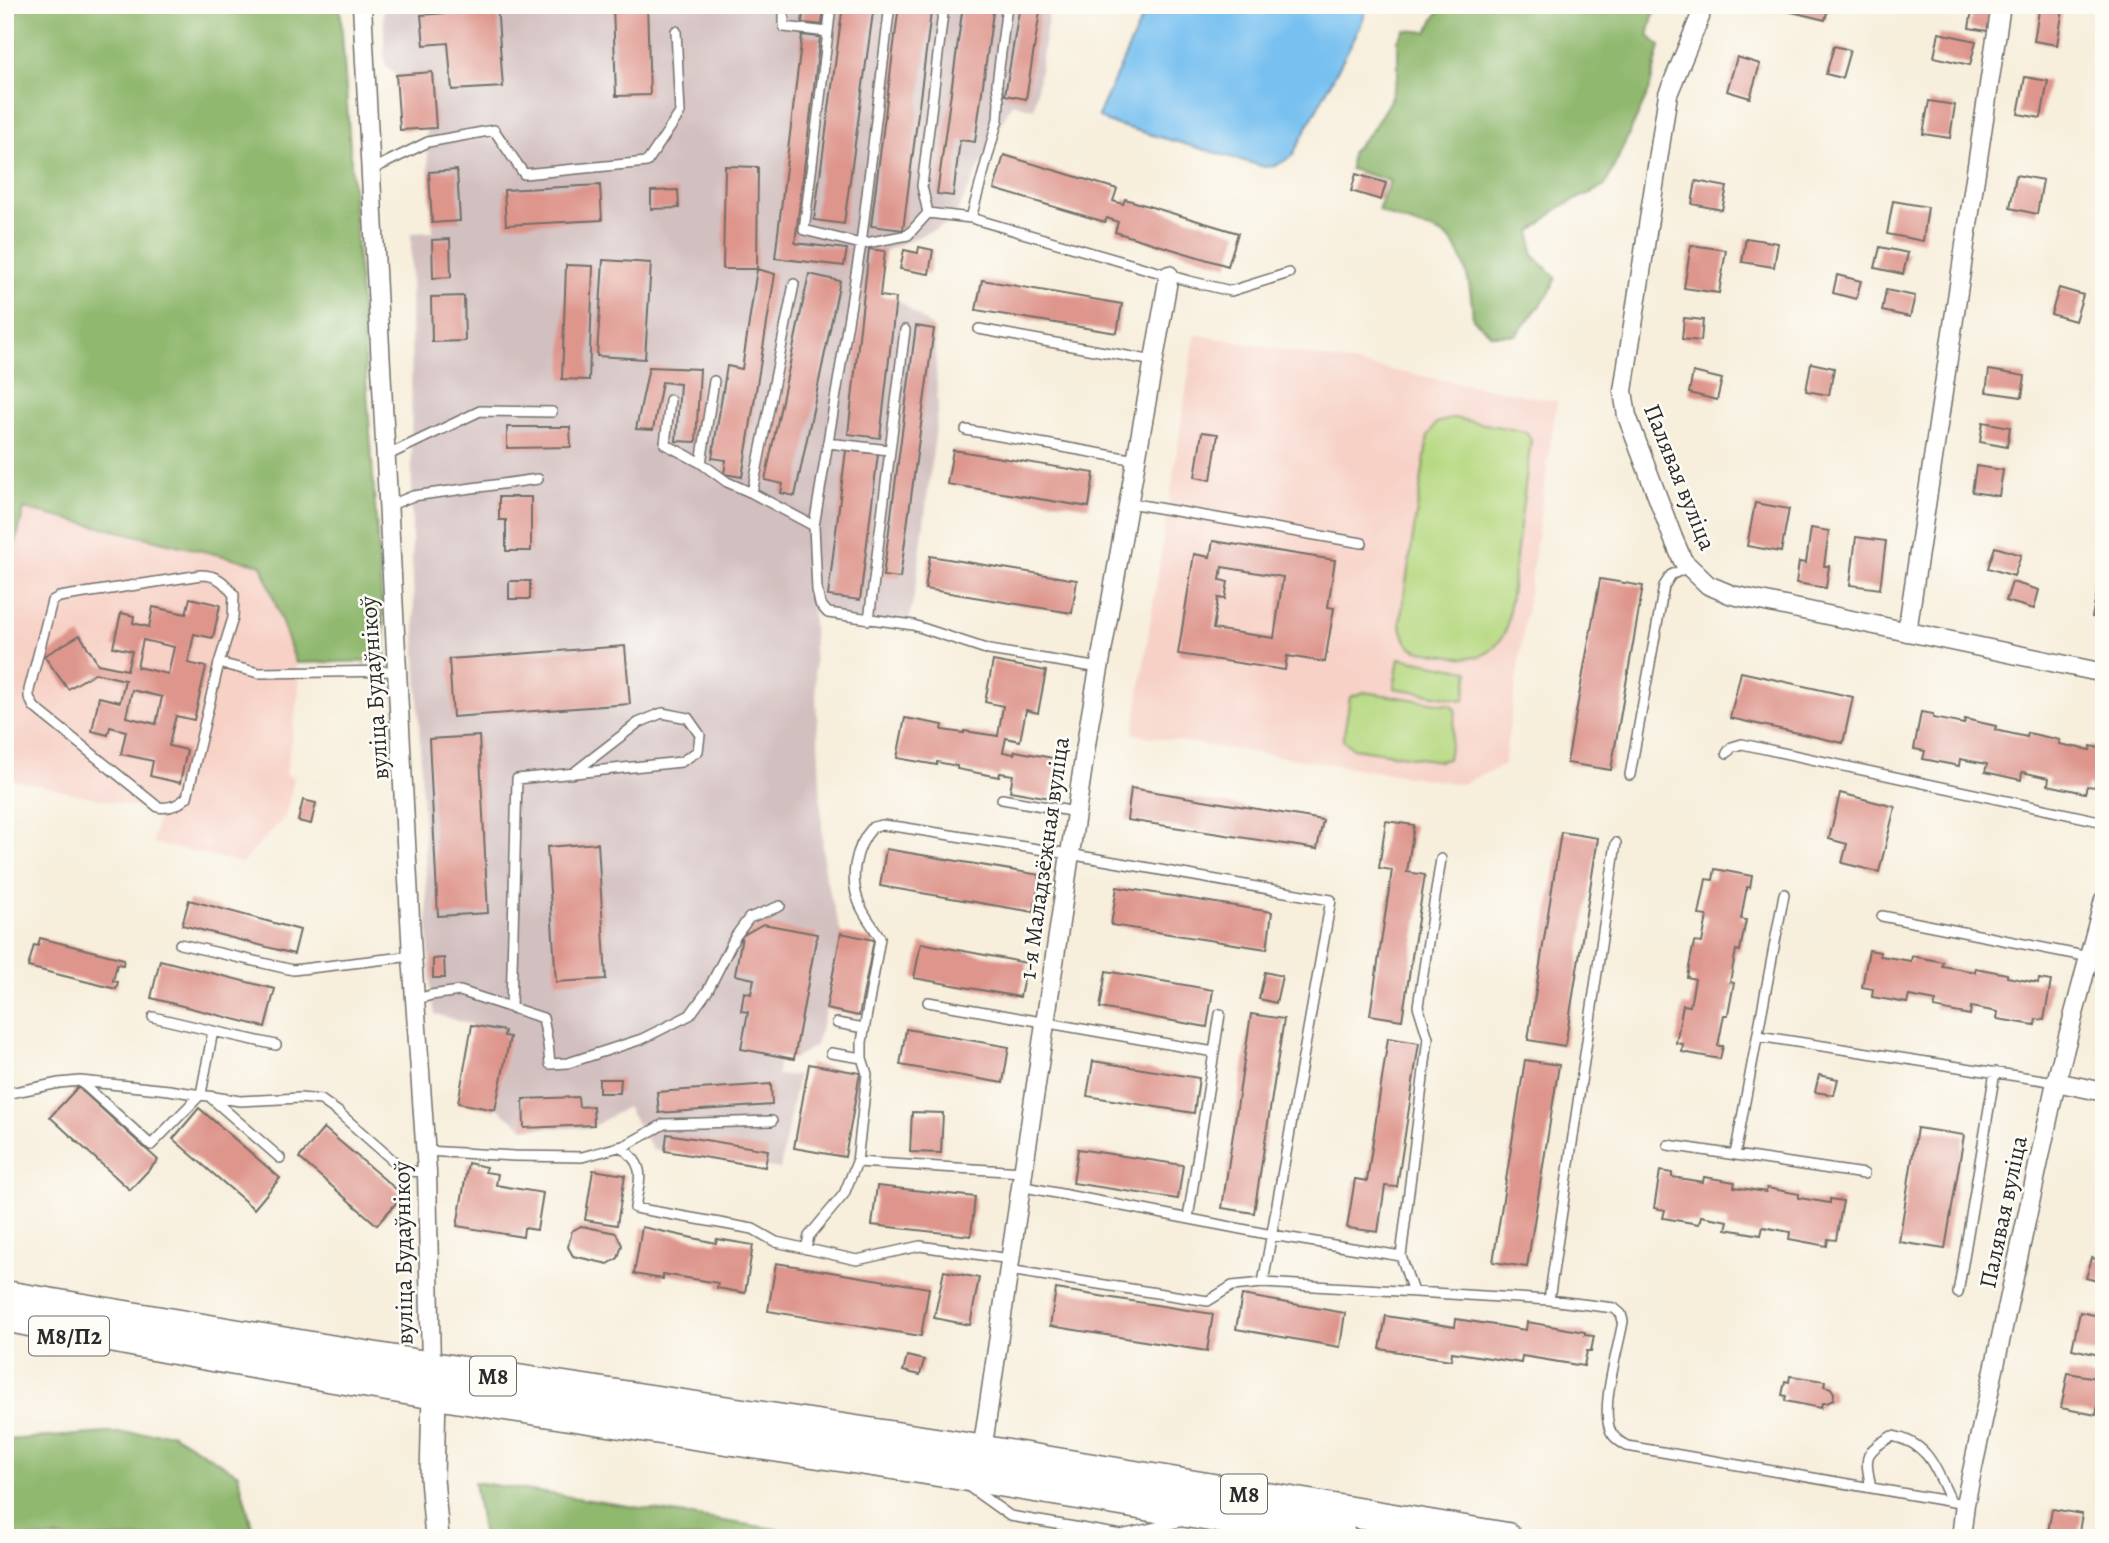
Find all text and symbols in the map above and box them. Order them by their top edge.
street label: Палявая вуліца [1636,399,1724,555]
street label: вуліца Будаўнікоў [352,595,396,781]
street label: 1-я Маладзёжная вуліца [1011,735,1077,981]
street label: Палявая вуліца [1971,1133,2035,1291]
street label: вуліца Будаўнікоў [385,1161,421,1345]
road number: М8/П2 [29,1316,109,1356]
road number: М8 [470,1357,516,1396]
road number: М8 [1221,1474,1267,1513]

